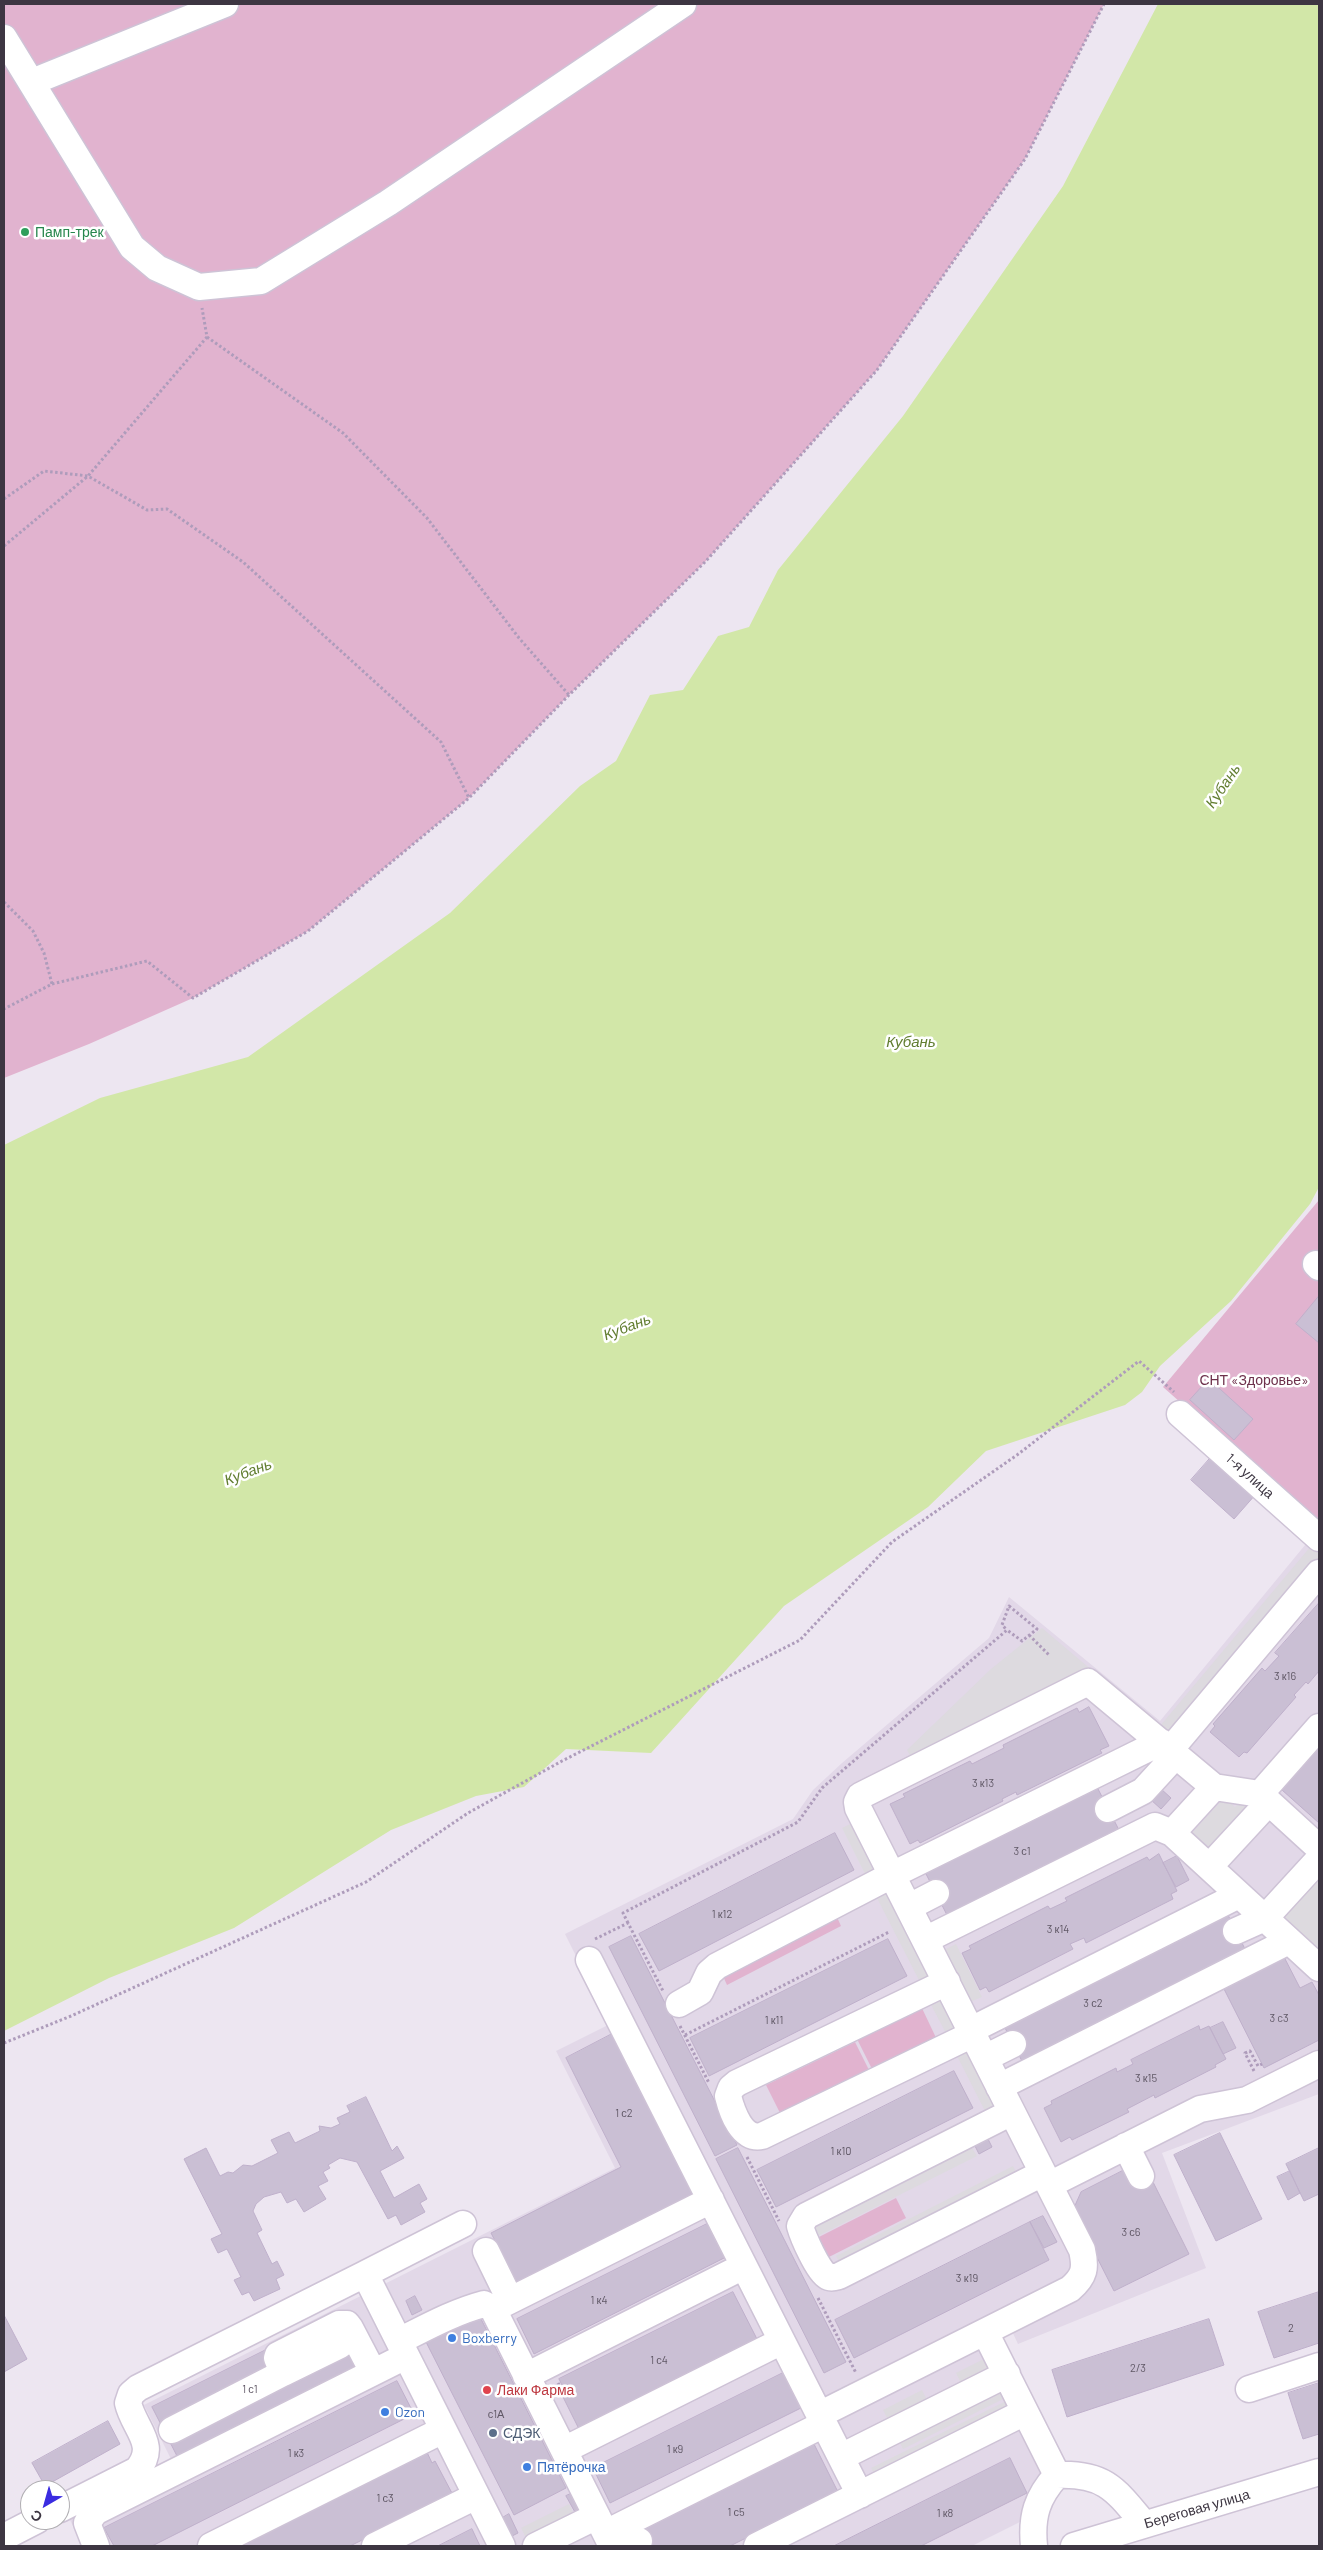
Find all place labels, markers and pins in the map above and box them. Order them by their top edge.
place label: Памп-трек [35,224,104,240]
marker: Памп-трек [19,226,31,238]
place label: Boxberry [462,2330,517,2346]
marker: Boxberry [446,2332,458,2344]
place label: Лаки Фарма [497,2382,574,2398]
marker: Лаки Фарма [481,2384,493,2396]
place label: Ozon [395,2404,425,2420]
marker: Ozon [379,2406,391,2418]
place label: СДЭК [503,2425,541,2441]
marker: СДЭК [487,2427,499,2439]
place label: Пятёрочка [537,2459,606,2475]
marker: Пятёрочка [521,2461,533,2473]

